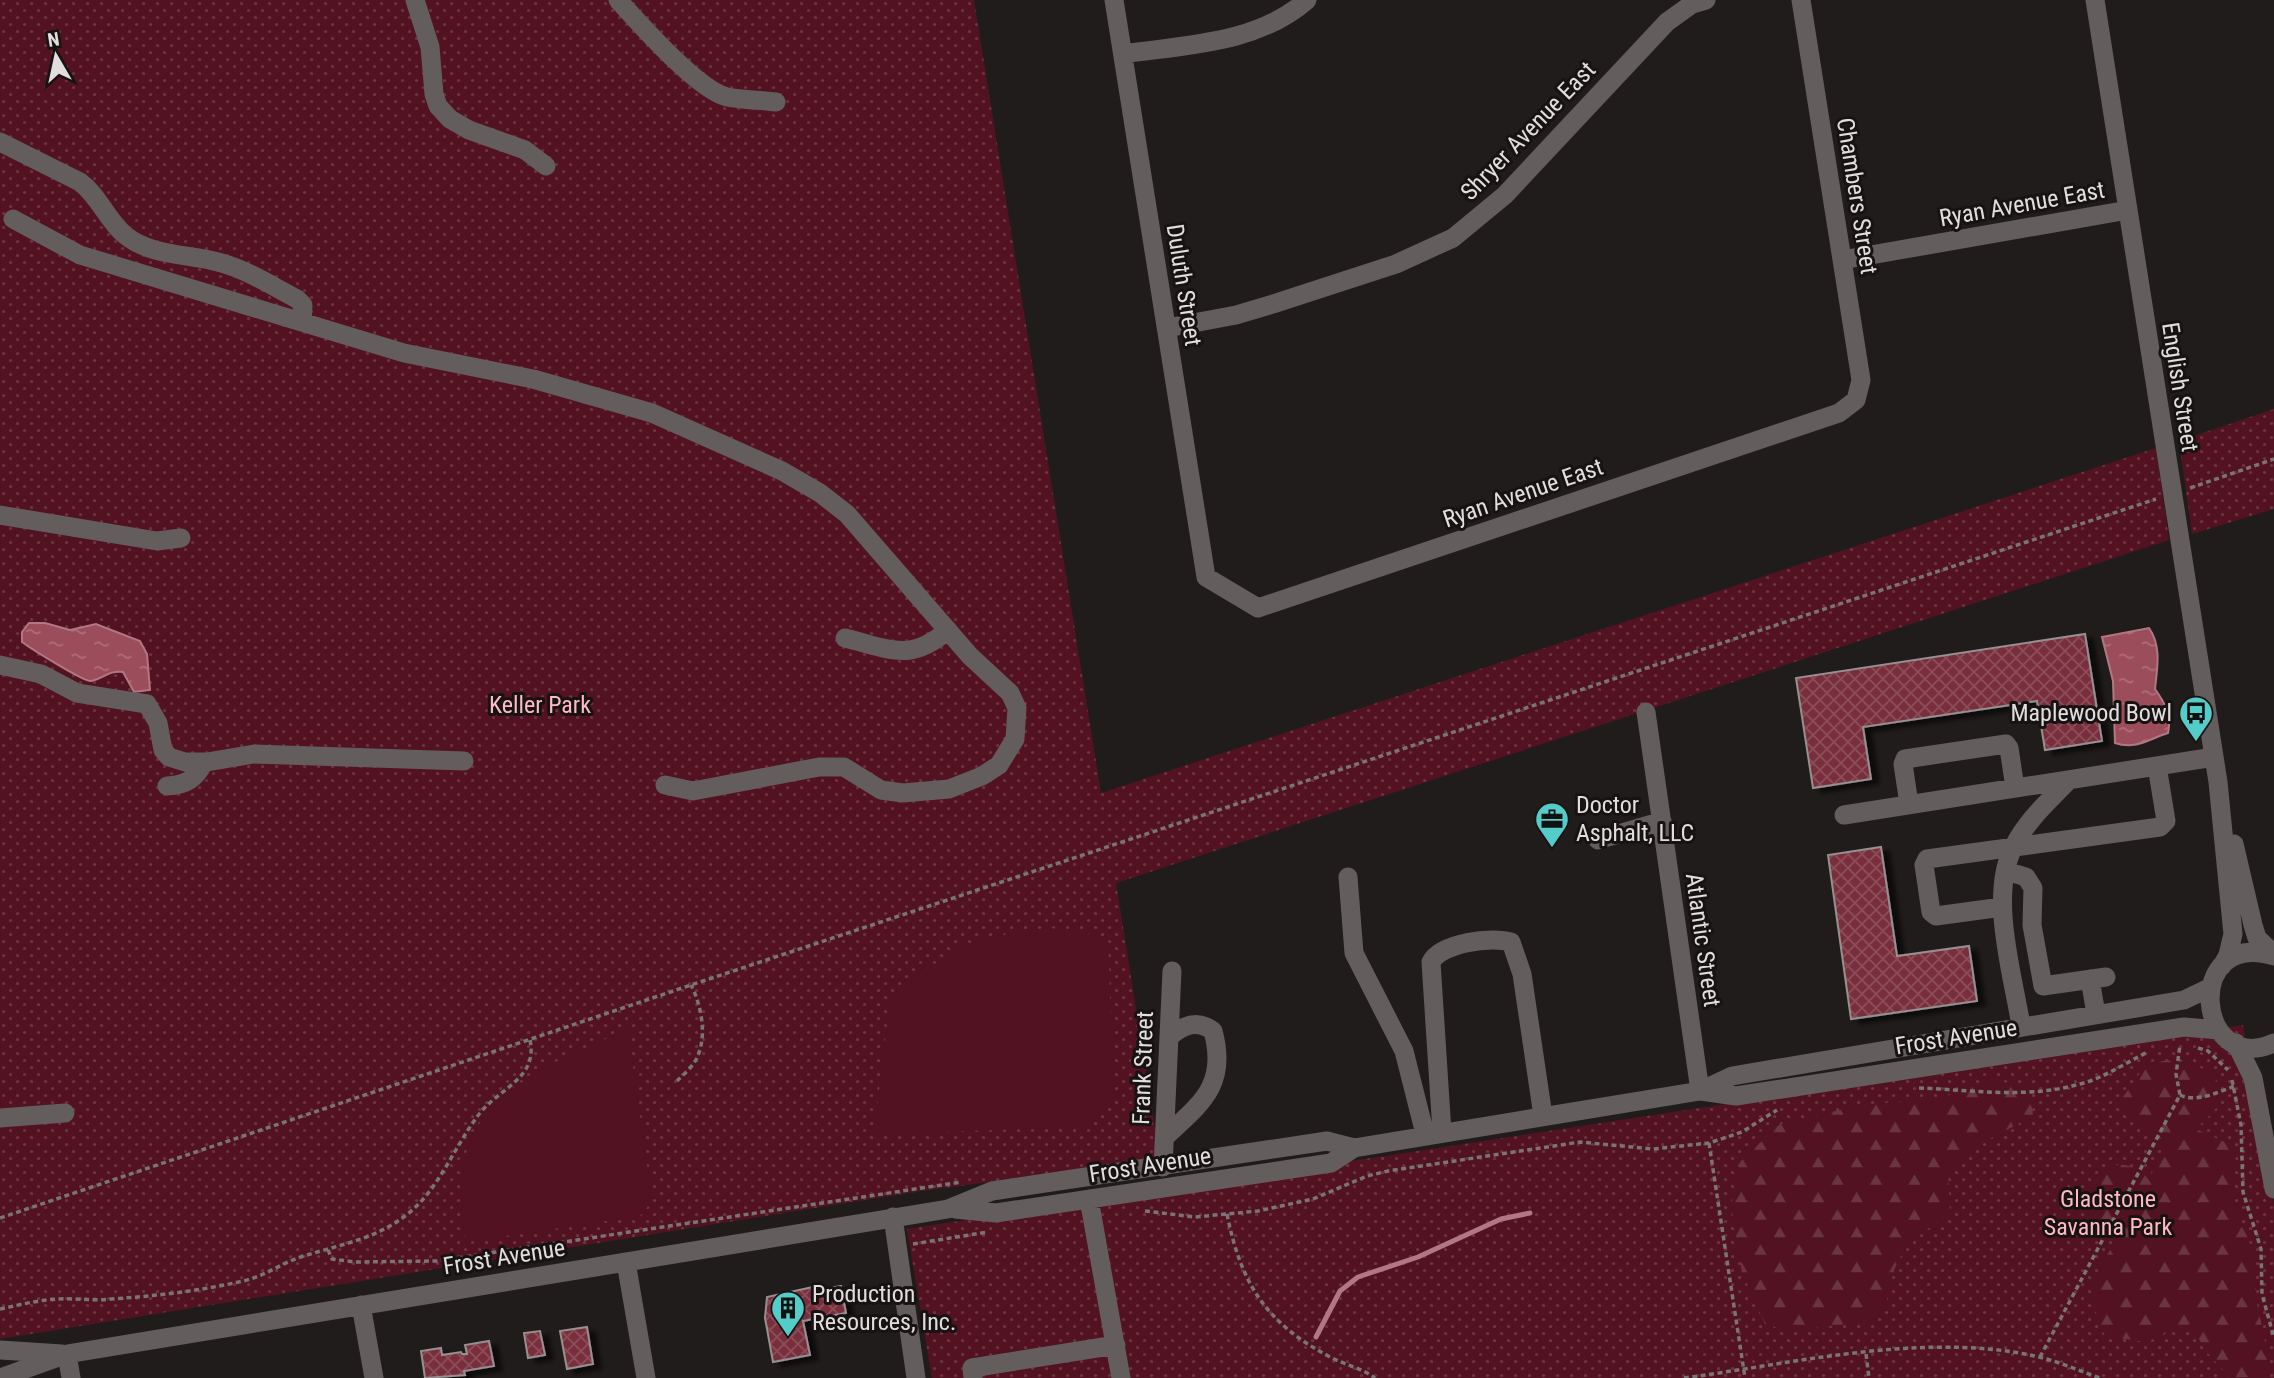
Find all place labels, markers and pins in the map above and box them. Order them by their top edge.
bus stop icon: Maplewood Bowl [2177,694,2215,743]
place label: Maplewood Bowl [2010,699,2172,727]
place label: Doctor Asphalt, LLC [1576,791,1694,847]
office icon: Doctor Asphalt, LLC [1533,800,1571,849]
place label: Production Resources, Inc. [812,1280,956,1336]
building icon: Production Resources, Inc. [769,1289,807,1338]

